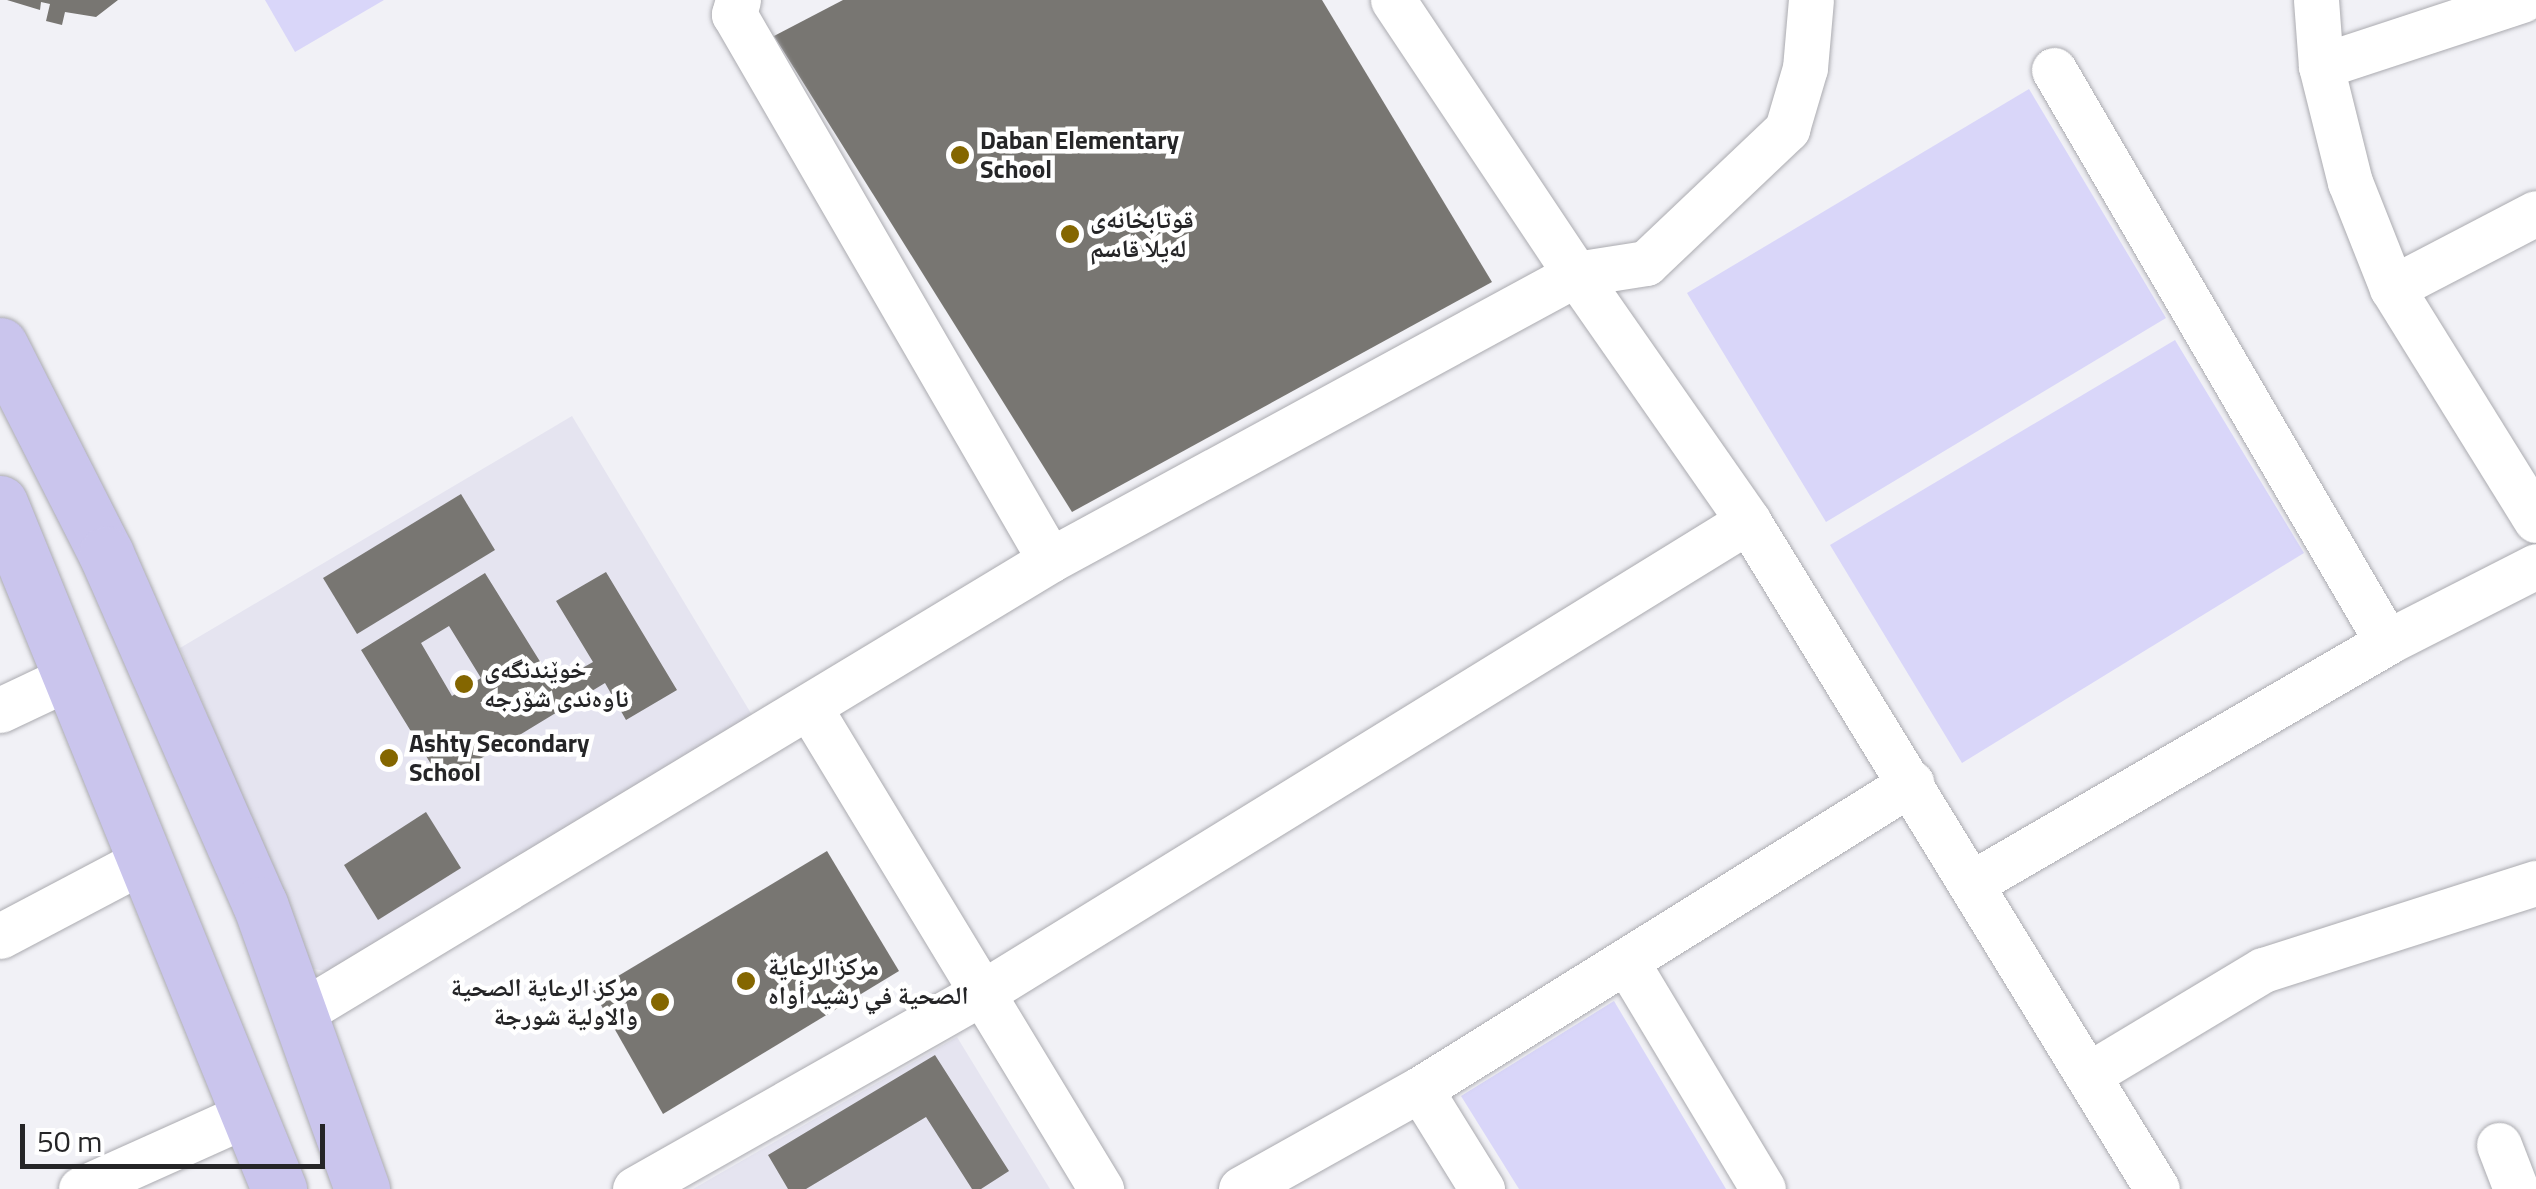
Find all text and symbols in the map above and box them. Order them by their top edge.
place label: Daban Elementary School [980,126,1179,185]
marker: Daban Elementary School [949,144,971,166]
place label: قوتابخانەی لەیلا قاسم [1090,205,1194,264]
marker: قوتابخانەی لەیلا قاسم [1059,223,1081,245]
place label: خوێندنگەی ناوەندی شۆرجە [484,655,629,714]
marker: خوێندنگەی ناوەندی شۆرجە [453,673,475,695]
place label: Ashty Secondary School [409,729,590,788]
marker: Ashty Secondary School [378,747,400,769]
place label: مركز الرعاية الصحية في رشيد أواه [768,952,968,1011]
marker: مركز الرعاية الصحية في رشيد أواه [733,968,759,994]
place label: مركز الرعاية الصحية والاولية شورجة [451,973,638,1032]
marker: مركز الرعاية الصحية والاولية شورجة [647,989,673,1015]
scale bar [25,1104,330,1166]
text: 50 m [37,1118,102,1164]

